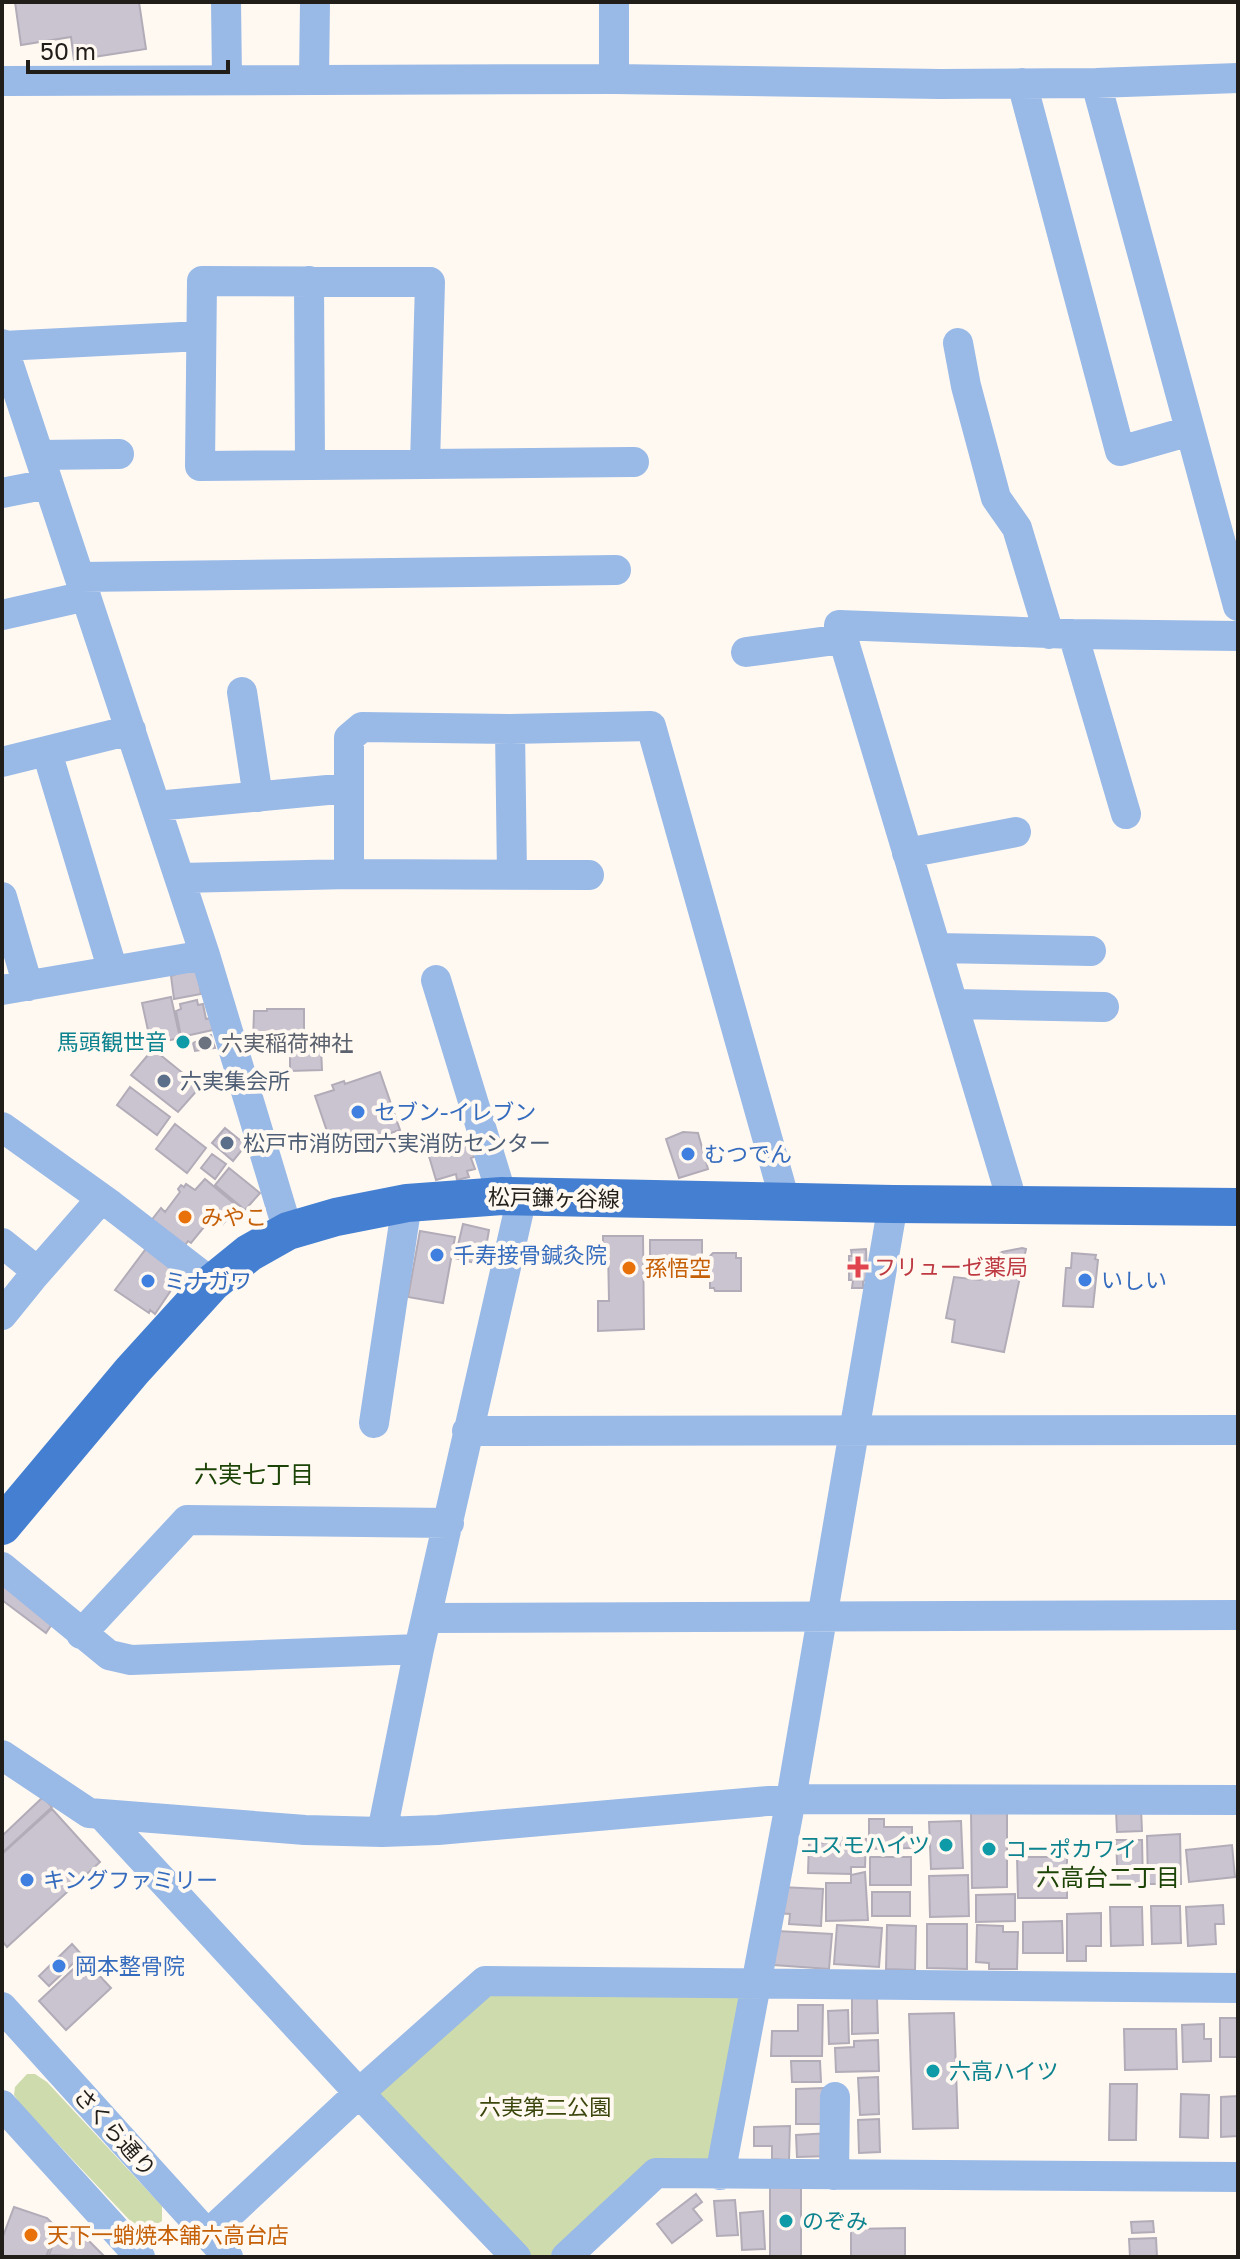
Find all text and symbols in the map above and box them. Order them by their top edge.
scale bar [28,24,228,74]
text: 50 m [40,36,96,65]
place label: 馬頭観世音 [57,1028,167,1055]
place label: 六実稲荷神社 [221,1029,353,1056]
marker: 馬頭観世音 [174,1033,192,1051]
marker: 六実稲荷神社 [196,1034,214,1052]
place label: 六実集会所 [180,1067,290,1094]
marker: 六実集会所 [155,1072,173,1090]
place label: セブン-イレブン [374,1098,536,1125]
marker: セブン-イレブン [349,1103,367,1121]
place label: 松戸市消防団六実消防センター [243,1129,551,1156]
marker: 松戸市消防団六実消防センター [218,1134,236,1152]
place label: むつでん [704,1140,792,1167]
marker: むつでん [679,1145,697,1163]
street label: 松戸鎌ヶ谷線 [488,1183,620,1212]
place label: みやこ [201,1203,267,1230]
marker: みやこ [176,1208,194,1226]
place label: 千寿接骨鍼灸院 [453,1241,607,1268]
marker: 千寿接骨鍼灸院 [428,1246,446,1264]
place label: フリューゼ薬局 [874,1253,1028,1280]
place label: 孫悟空 [645,1254,711,1281]
marker: フリューゼ薬局 [849,1258,867,1276]
marker: 孫悟空 [620,1259,638,1277]
place label: いしい [1101,1266,1167,1293]
place label: ミナガワ [164,1267,252,1294]
marker: いしい [1076,1271,1094,1289]
marker: ミナガワ [139,1272,157,1290]
district label: 六実七丁目 [194,1459,314,1488]
place label: コスモハイツ [798,1831,930,1858]
place label: コーポカワイ [1005,1835,1137,1862]
marker: コスモハイツ [937,1836,955,1854]
marker: コーポカワイ [980,1840,998,1858]
district label: 六高台二丁目 [1036,1862,1180,1891]
place label: キングファミリー [43,1866,218,1893]
marker: キングファミリー [18,1871,36,1889]
place label: 岡本整骨院 [75,1952,185,1979]
marker: 岡本整骨院 [50,1957,68,1975]
place label: 六高ハイツ [949,2057,1059,2084]
marker: 六高ハイツ [924,2062,942,2080]
street label: さくら通り [69,2082,162,2182]
park label: 六実第二公園 [479,2093,611,2120]
place label: のぞみ [802,2207,868,2234]
marker: のぞみ [777,2212,795,2230]
place label: 天下一蛸焼本舗六高台店 [47,2221,289,2248]
marker: 天下一蛸焼本舗六高台店 [22,2226,40,2244]

